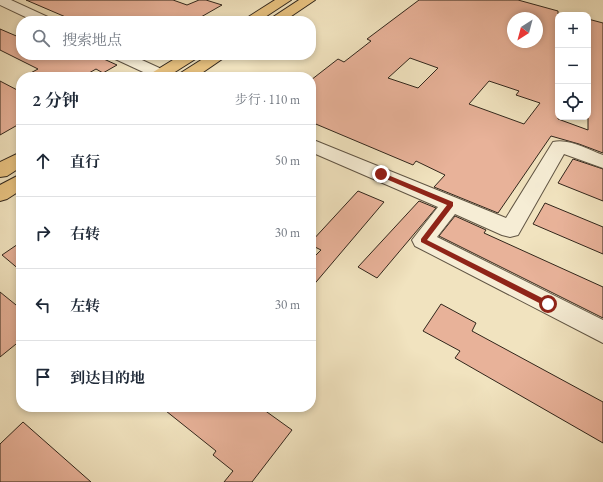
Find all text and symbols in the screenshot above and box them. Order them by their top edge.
north arrow [507,12,543,48]
map controls [555,12,591,120]
button: + [555,12,591,48]
search box [16,16,316,60]
icon: search [30,27,52,49]
text: 搜索地点 [62,30,122,49]
button: − [555,48,591,84]
button: locate [555,84,591,120]
text: 2 分钟 [32,89,79,111]
text: 步行 · 110 m [235,91,300,108]
icon: ahead [32,150,54,172]
text: 直行 [70,152,100,171]
text: 50 m [275,152,300,169]
route end [372,165,390,183]
icon: right [32,222,54,244]
text: 右转 [70,224,100,243]
text: 30 m [275,224,300,241]
icon: left [32,294,54,316]
route start [539,295,557,313]
text: 左转 [70,296,100,315]
text: 30 m [275,296,300,313]
icon: arrive [32,366,54,388]
text: 到达目的地 [70,368,145,387]

